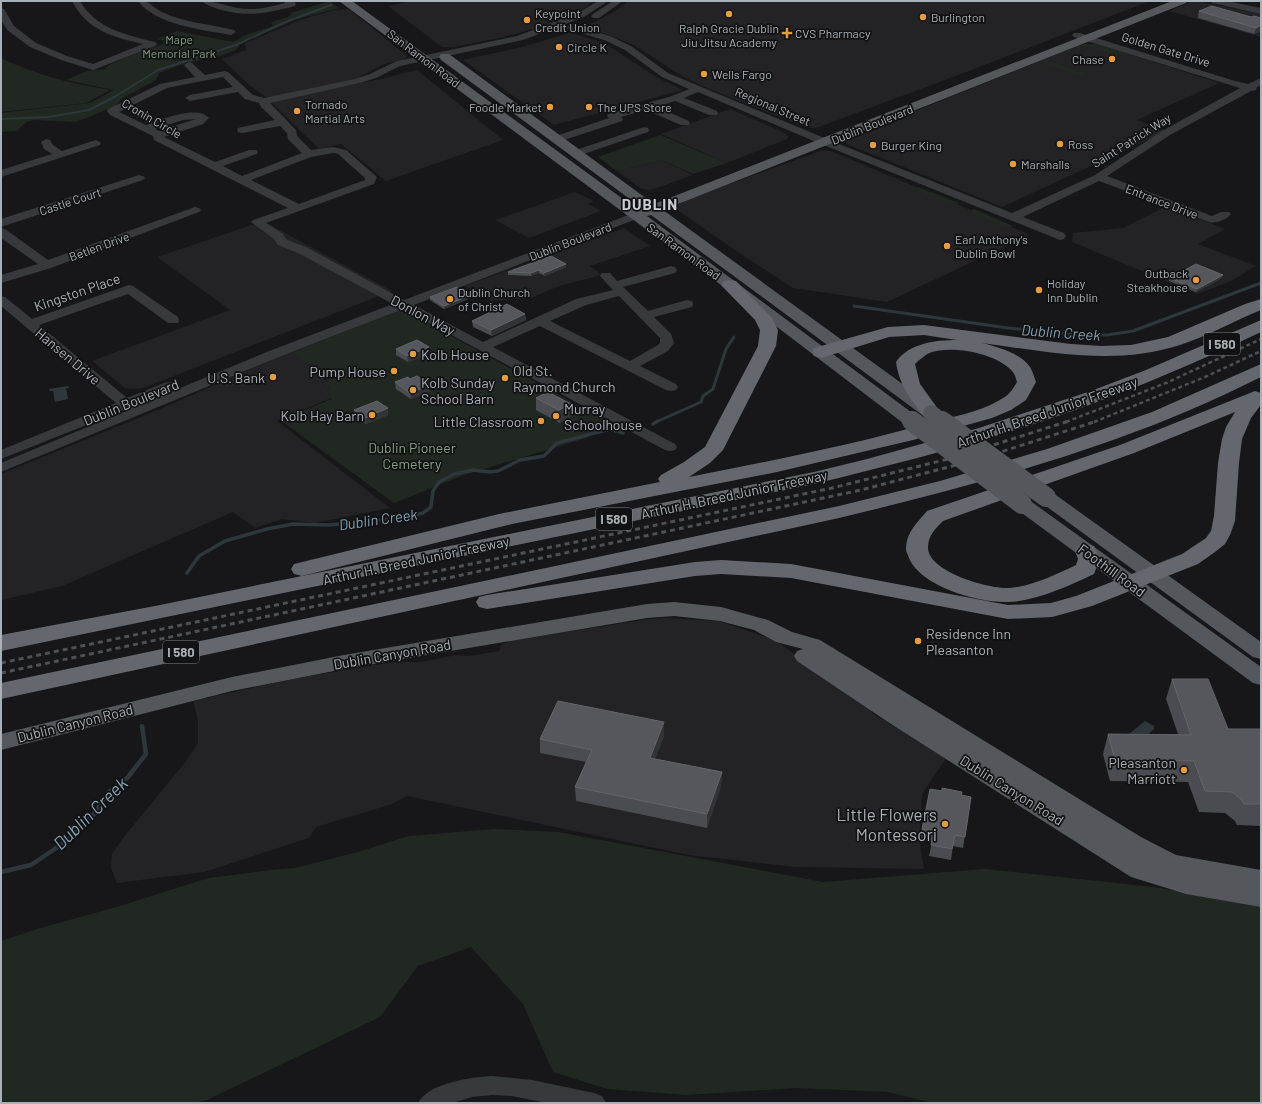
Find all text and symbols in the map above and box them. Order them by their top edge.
place label: Keypoint Credit Union [535,6,600,34]
marker: Ralph Gracie Dublin Jiu Jitsu Academy [724,9,734,19]
place label: Burlington [931,10,985,24]
marker: Burlington [918,12,928,22]
marker: Keypoint Credit Union [522,15,532,25]
place label: Ralph Gracie Dublin Jiu Jitsu Academy [679,21,779,49]
street label: San Ramon Road [385,26,463,90]
place label: CVS Pharmacy [795,26,871,40]
marker: CVS Pharmacy [782,28,792,38]
street label: Golden Gate Drive [1120,29,1212,69]
park label: Mape Memorial Park [142,32,216,60]
place label: Circle K [567,40,607,54]
marker: Circle K [554,42,564,52]
place label: Chase [1072,52,1104,66]
marker: Chase [1107,54,1117,64]
place label: Wells Fargo [712,67,772,81]
marker: Wells Fargo [699,69,709,79]
street label: Regional Street [733,84,813,128]
street label: Cronin Circle [120,95,184,141]
place label: Tornado Martial Arts [305,97,365,125]
place label: Foodle Market [469,100,542,114]
place label: The UPS Store [597,100,672,114]
street label: Dublin Boulevard [829,101,915,147]
marker: Foodle Market [545,102,555,112]
marker: The UPS Store [584,102,594,112]
marker: Tornado Martial Arts [292,106,302,116]
street label: Saint Patrick Way [1089,110,1174,170]
place label: Ross [1068,137,1093,151]
place label: Burger King [881,138,942,152]
marker: Ross [1055,139,1065,149]
marker: Burger King [868,140,878,150]
place label: Marshalls [1021,157,1070,171]
marker: Marshalls [1008,159,1018,169]
street label: Entrance Drive [1124,181,1200,221]
street label: Castle Court [37,184,103,218]
district label: DUBLIN [622,195,678,213]
street label: Dublin Boulevard [527,219,613,263]
street label: San Ramon Road [645,220,723,282]
street label: Betlen Drive [67,229,131,263]
place label: Earl Anthony's Dublin Bowl [955,232,1028,260]
marker: Earl Anthony's Dublin Bowl [942,241,952,251]
place label: Outback Steakhouse [1127,266,1188,294]
street label: Kingston Place [32,269,122,315]
marker: Outback Steakhouse [1191,275,1201,285]
place label: Holiday Inn Dublin [1047,276,1098,304]
place label: Dublin Church of Christ [458,285,530,313]
marker: Holiday Inn Dublin [1034,285,1044,295]
street label: Donlon Way [388,291,458,339]
marker: Dublin Church of Christ [445,294,455,304]
water label: Dublin Creek [1021,320,1102,344]
street label: Hansen Drive [32,324,104,388]
road number: I 580 [1204,333,1240,355]
place label: Kolb House [421,346,489,363]
marker: Kolb House [408,349,418,359]
place label: Old St. Raymond Church [513,362,616,395]
place label: Pump House [310,363,386,380]
marker: Pump House [389,366,399,376]
place label: U.S. Bank [207,369,265,386]
marker: U.S. Bank [268,372,278,382]
marker: Old St. Raymond Church [500,373,510,383]
street label: Arthur H. Breed Junior Freeway [954,373,1140,451]
place label: Kolb Sunday School Barn [421,374,495,407]
street label: Dublin Boulevard [81,375,181,429]
marker: Kolb Sunday School Barn [408,385,418,395]
place label: Murray Schoolhouse [564,400,642,433]
place label: Kolb Hay Barn [280,407,364,424]
marker: Kolb Hay Barn [367,410,377,420]
marker: Murray Schoolhouse [551,411,561,421]
place label: Little Classroom [434,413,533,430]
marker: Little Classroom [536,416,546,426]
park label: Dublin Pioneer Cemetery [368,439,456,472]
street label: Arthur H. Breed Junior Freeway [639,466,829,522]
water label: Dublin Creek [338,504,419,533]
road number: I 580 [596,508,632,530]
street label: Arthur H. Breed Junior Freeway [321,532,511,588]
street label: Foothill Road [1075,540,1149,600]
place label: Residence Inn Pleasanton [926,625,1011,658]
street label: Dublin Canyon Road [332,635,452,673]
marker: Residence Inn Pleasanton [913,636,923,646]
road number: I 580 [163,641,199,663]
street label: Dublin Canyon Road [15,700,135,746]
street label: Dublin Canyon Road [957,751,1067,829]
place label: Pleasanton Marriott [1108,754,1176,787]
marker: Pleasanton Marriott [1179,765,1189,775]
water label: Dublin Creek [48,772,132,854]
place label: Little Flowers Montessori [836,804,937,844]
marker: Little Flowers Montessori [940,819,950,829]

